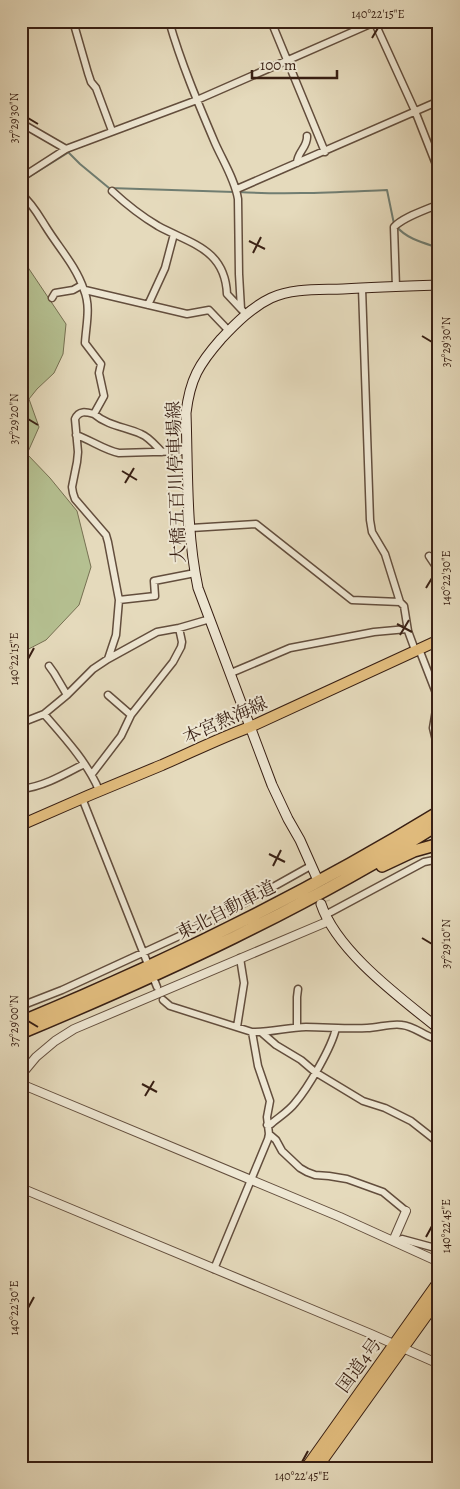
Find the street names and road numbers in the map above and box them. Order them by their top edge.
street label: 大橋五百川停車場線 [161,401,191,563]
street label: 本宮熱海線 [179,691,271,749]
street label: 東北自動車道 [172,875,280,945]
street label: 国道4号 [331,1333,387,1397]

